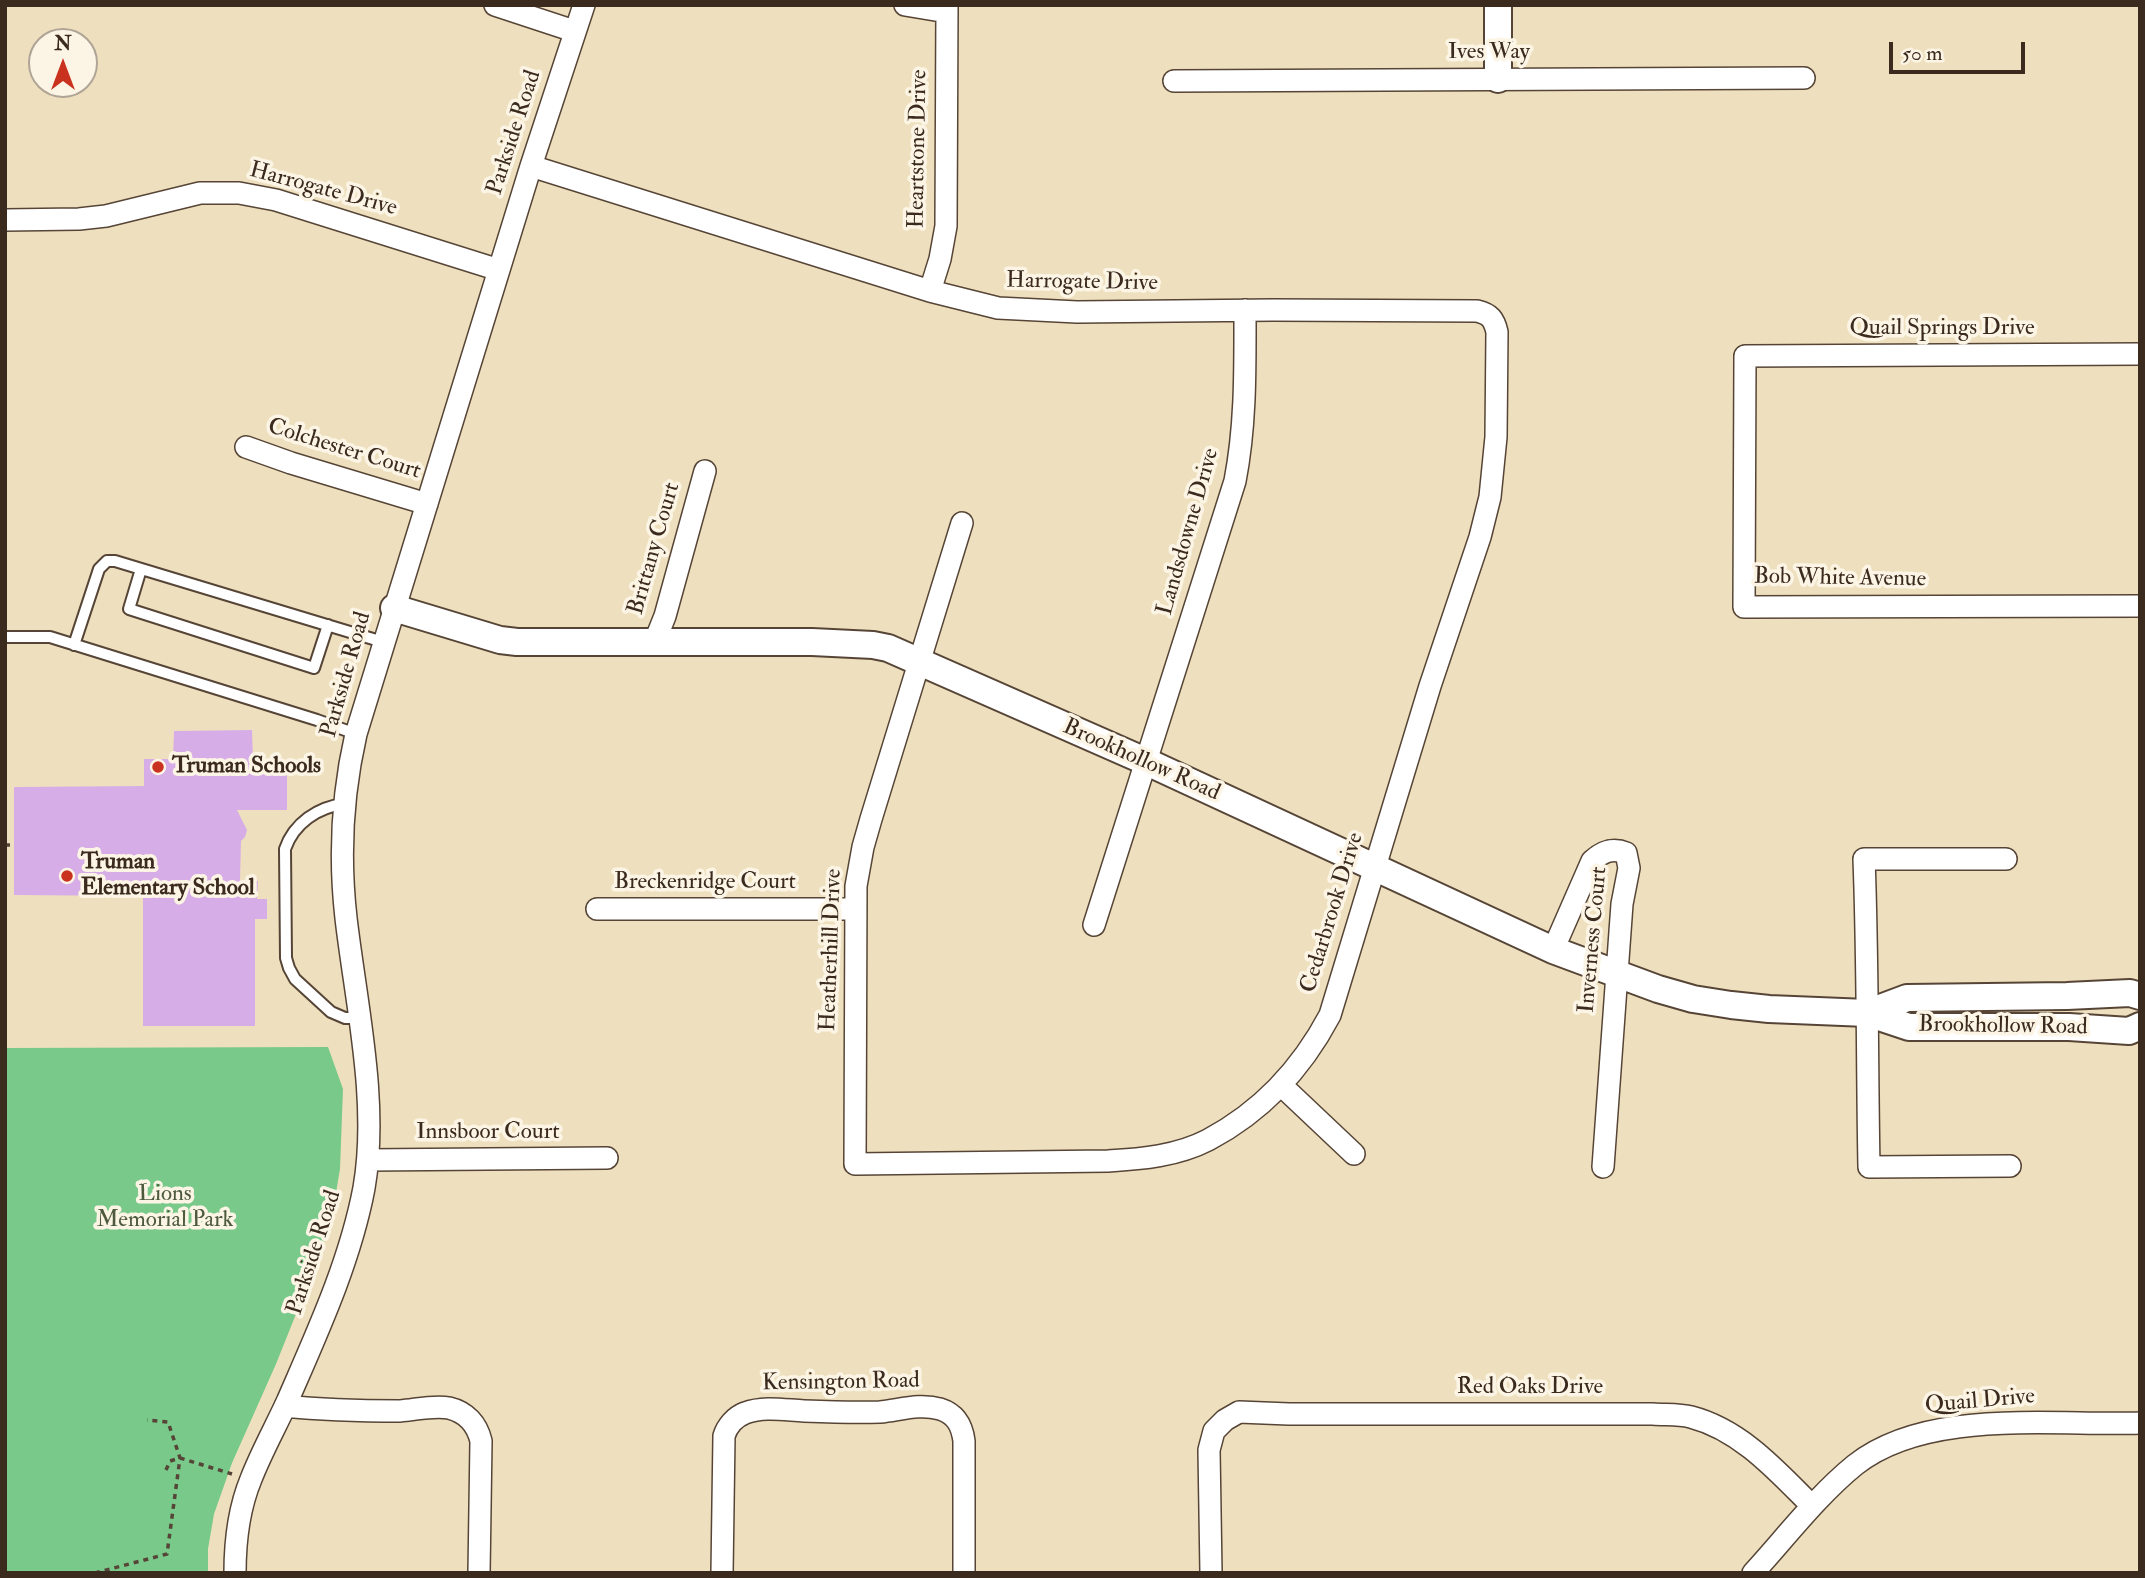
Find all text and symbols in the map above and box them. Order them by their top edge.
north arrow [28,28,98,98]
scale bar [1893,28,2030,72]
text: N [54,32,72,56]
street label: Ives Way [1448,39,1530,67]
text: 50 m [1902,40,1943,67]
street label: Parkside Road [482,67,548,199]
street label: Heartstone Drive [904,69,934,229]
street label: Harrogate Drive [246,157,400,223]
street label: Harrogate Drive [1006,268,1158,298]
street label: Quail Springs Drive [1849,315,2035,343]
street label: Colchester Court [264,414,424,486]
street label: Landsdowne Drive [1152,445,1226,619]
street label: Brittany Court [623,480,687,618]
street label: Bob White Avenue [1754,564,1926,594]
street label: Parkside Road [316,609,378,741]
street label: Brookhollow Road [1058,714,1224,808]
place label: Truman Schools [172,753,321,781]
marker: Truman Schools [150,759,166,775]
street label: Cedarbrook Drive [1296,830,1370,996]
place label: Truman Elementary School [81,849,255,903]
street label: Inverness Court [1574,866,1614,1014]
marker: Truman Elementary School [59,868,75,884]
street label: Heatherhill Drive [815,868,849,1032]
street label: Breckenridge Court [614,869,796,897]
street label: Brookhollow Road [1918,1012,2088,1042]
street label: Innsboor Court [416,1119,560,1147]
park label: Lions Memorial Park [96,1181,234,1235]
street label: Parkside Road [282,1187,348,1319]
street label: Kensington Road [762,1368,920,1398]
street label: Red Oaks Drive [1457,1374,1603,1402]
street label: Quail Drive [1924,1383,2036,1421]

